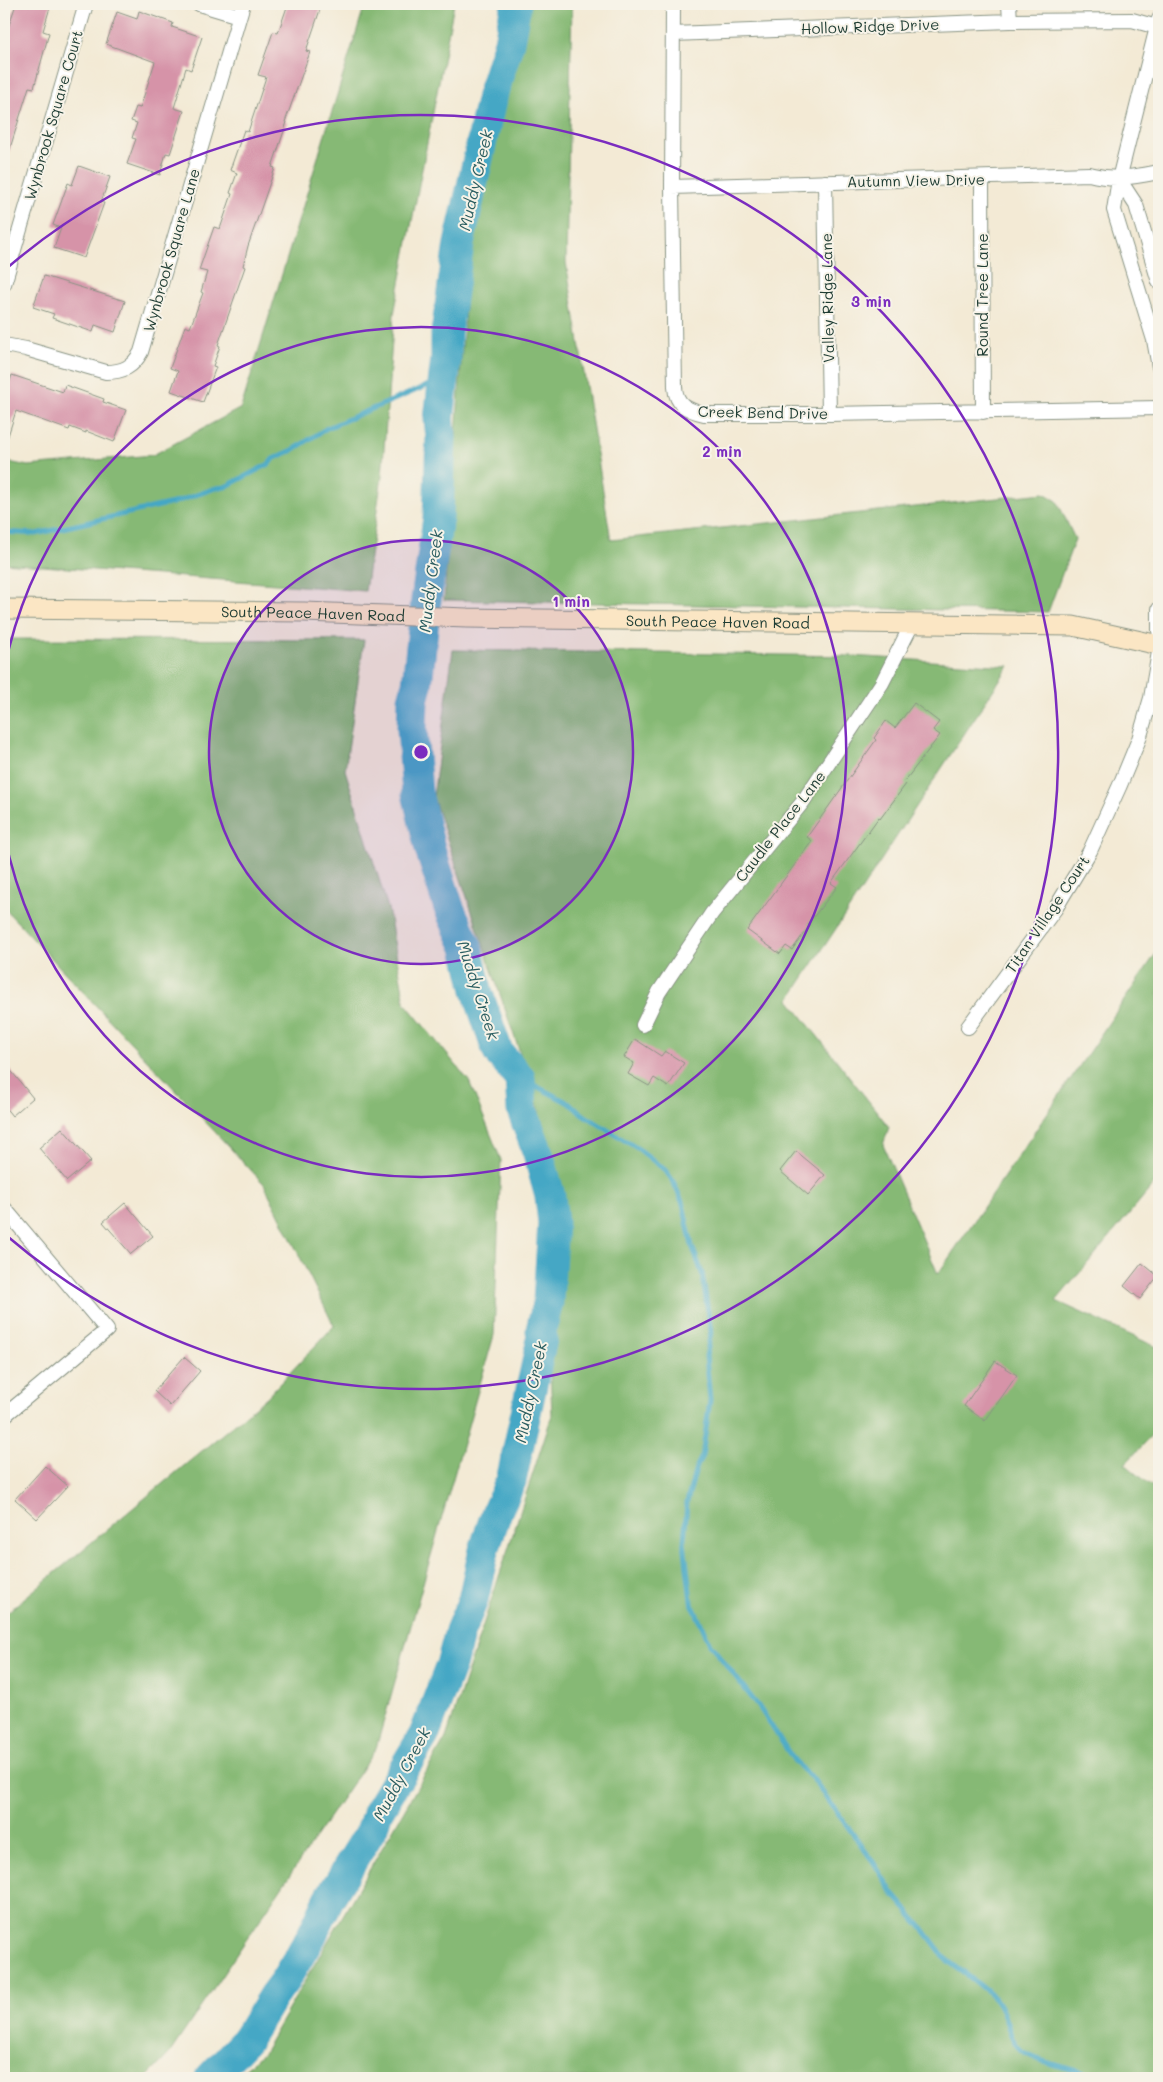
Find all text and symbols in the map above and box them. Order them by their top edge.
street label: Hollow Ridge Drive [800,14,940,38]
street label: Wynbrook Square Court [19,28,87,202]
water label: Muddy Creek [453,127,497,233]
street label: Wynbrook Square Lane [138,166,204,334]
street label: Autumn View Drive [847,169,985,191]
street label: Valley Ridge Lane [816,233,838,363]
street label: Round Tree Lane [972,233,992,357]
text: 3 min [851,291,891,311]
street label: Creek Bend Drive [698,401,828,423]
text: 2 min [702,441,742,461]
water label: Muddy Creek [413,528,447,633]
text: 1 min [552,591,590,611]
street label: South Peace Haven Road [221,601,405,626]
street label: South Peace Haven Road [626,610,810,633]
centre of rings [412,743,430,761]
street label: Caudle Place Lane [730,766,830,886]
street label: Titan Village Court [1000,851,1094,977]
water label: Muddy Creek [453,938,505,1043]
water label: Muddy Creek [509,1339,551,1445]
water label: Muddy Creek [368,1723,435,1824]

